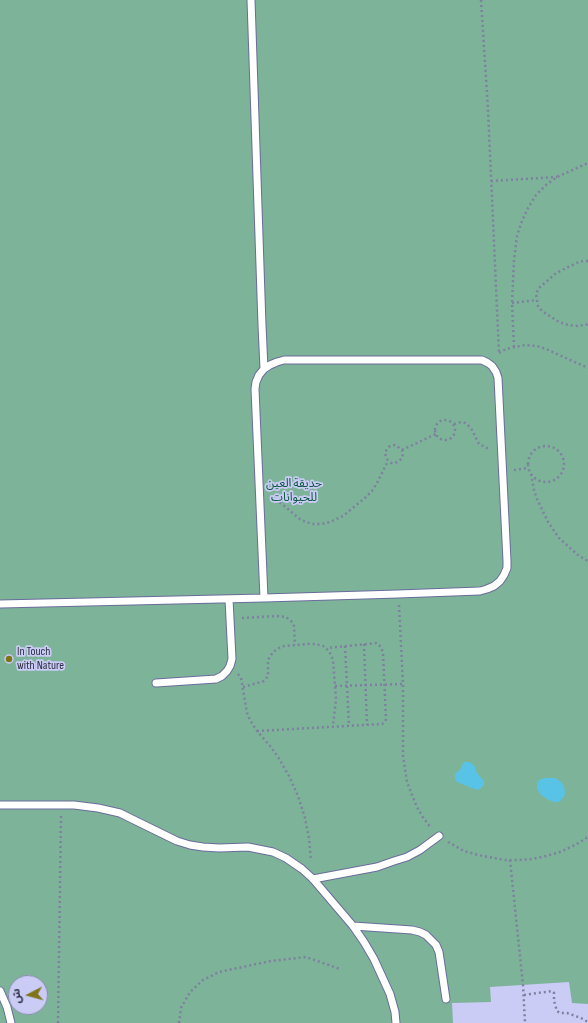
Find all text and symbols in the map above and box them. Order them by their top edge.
park label: حديقة العين للحيوانات [266,477,322,505]
place label: In Touch with Nature [17,645,64,673]
marker: In Touch with Nature [4,654,14,664]
north arrow [8,975,48,1015]
text: ش [9,988,24,1004]

